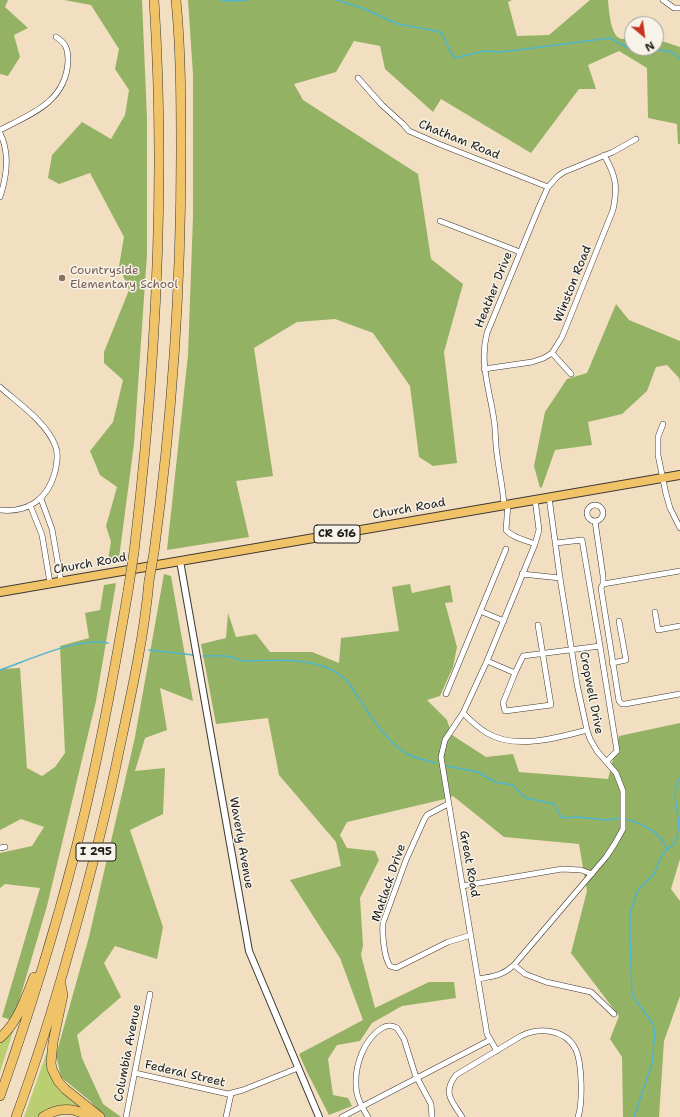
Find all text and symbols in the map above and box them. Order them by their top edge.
north arrow [624,16,664,56]
text: N [642,37,657,55]
street label: Chatham Road [416,117,502,163]
street label: Winston Road [551,244,595,324]
street label: Heather Drive [472,250,516,330]
place label: Countryside Elementary School [70,264,178,292]
marker: Countryside Elementary School [57,273,67,283]
street label: Church Road [371,495,447,523]
road number: CR 616 [314,525,360,543]
street label: Church Road [52,550,128,578]
street label: Cropwell Drive [576,651,606,735]
street label: Waverly Avenue [226,796,256,890]
street label: Great Road [456,829,482,899]
street label: Matlack Drive [369,842,409,924]
road number: I 295 [76,843,116,861]
street label: Columbia Avenue [111,1003,145,1103]
street label: Federal Street [143,1058,227,1090]

